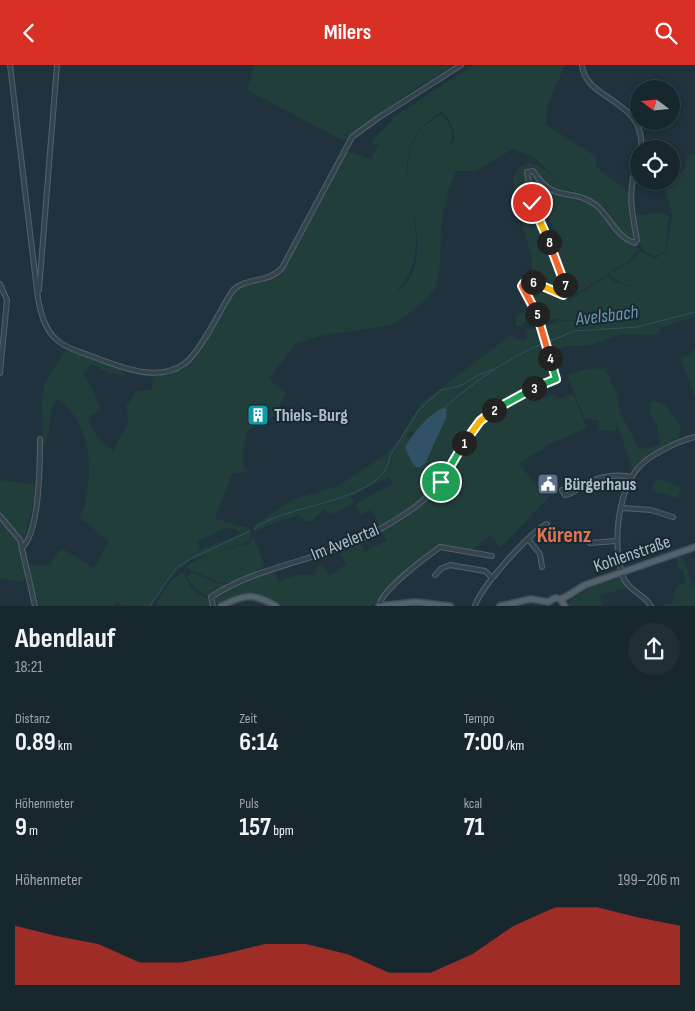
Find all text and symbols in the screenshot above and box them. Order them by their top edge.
icon: back [15,19,43,47]
text: Milers [324,19,371,46]
icon: search [652,19,680,47]
north arrow [630,80,680,130]
map controls [630,80,680,190]
button: locate [630,140,680,190]
pin [511,182,553,224]
icon: check [518,189,546,217]
pin: 8 [536,229,562,255]
text: 8 [546,234,553,251]
pin: 6 [520,269,546,295]
pin: 7 [552,273,578,297]
text: 6 [530,274,537,291]
text: 7 [562,277,569,294]
pin: 5 [524,301,550,327]
water label: Avelsbach [573,301,640,331]
text: 5 [534,306,541,323]
pin: 4 [538,345,562,371]
text: 4 [547,350,554,367]
pin: 3 [522,375,546,401]
text: 3 [531,380,538,397]
pin: 2 [482,397,506,423]
text: 2 [491,402,498,419]
building icon: Thiels-Burg [246,403,270,427]
place label: Thiels-Burg [274,405,348,426]
pin: 1 [452,431,476,455]
text: 1 [462,435,467,452]
pin [420,461,462,503]
icon: arrive [427,468,455,496]
public building icon: Bürgerhaus [536,472,560,496]
place label: Bürgerhaus [564,474,637,495]
street label: Im Avelertal [308,519,382,565]
district label: Kürenz [537,522,592,549]
street label: Kohlenstraße [591,531,673,577]
text: Abendlauf [15,622,115,655]
button: share [628,623,680,675]
text: 18:21 [15,658,43,677]
text: Distanz [15,710,50,727]
text: Zeit [239,710,257,727]
text: Tempo [464,710,495,727]
text: 0.89 [15,727,56,758]
text: 6:14 [239,727,278,758]
text: 7:00 [464,727,504,758]
text: km [56,737,72,754]
text: /km [504,737,524,754]
text: Höhenmeter [15,795,74,812]
text: Puls [239,795,259,812]
text: kcal [464,795,482,812]
text: 9 [15,812,27,843]
text: 157 [239,812,271,843]
text: 71 [464,812,484,843]
text: m [27,822,38,839]
text: bpm [271,822,294,839]
text: Höhenmeter [15,871,82,890]
text: 199–206 m [618,871,680,890]

